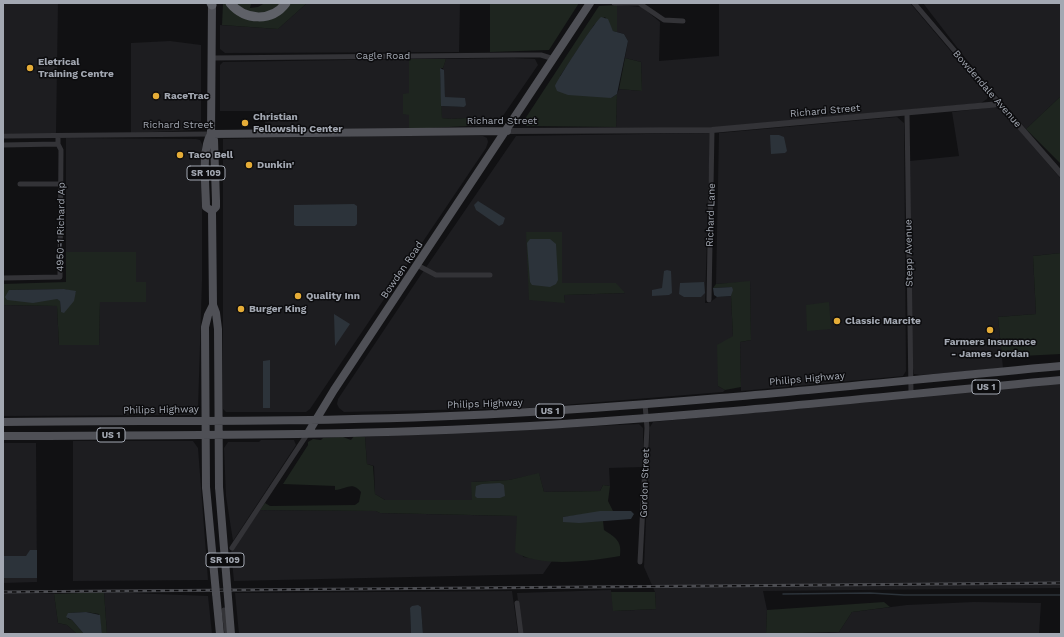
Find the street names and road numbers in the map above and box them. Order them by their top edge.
street label: Bowdendale Avenue [950,48,1024,130]
street label: Cagle Road [356,50,410,62]
street label: Richard Street [789,102,861,120]
street label: Richard Street [467,115,537,127]
street label: Richard Street [143,119,213,131]
road number: SR 109 [187,166,225,180]
street label: 4950-1 Richard Ap [54,182,68,272]
street label: Richard Lane [704,183,718,247]
street label: Stepp Avenue [902,219,916,287]
street label: Bowden Road [378,239,426,301]
street label: Philips Highway [769,370,845,388]
road number: US 1 [972,380,1000,394]
street label: Philips Highway [447,397,523,411]
street label: Philips Highway [123,403,199,417]
road number: US 1 [536,404,564,418]
road number: US 1 [97,428,125,442]
street label: Gordon Street [638,448,652,518]
road number: SR 109 [206,553,244,567]

